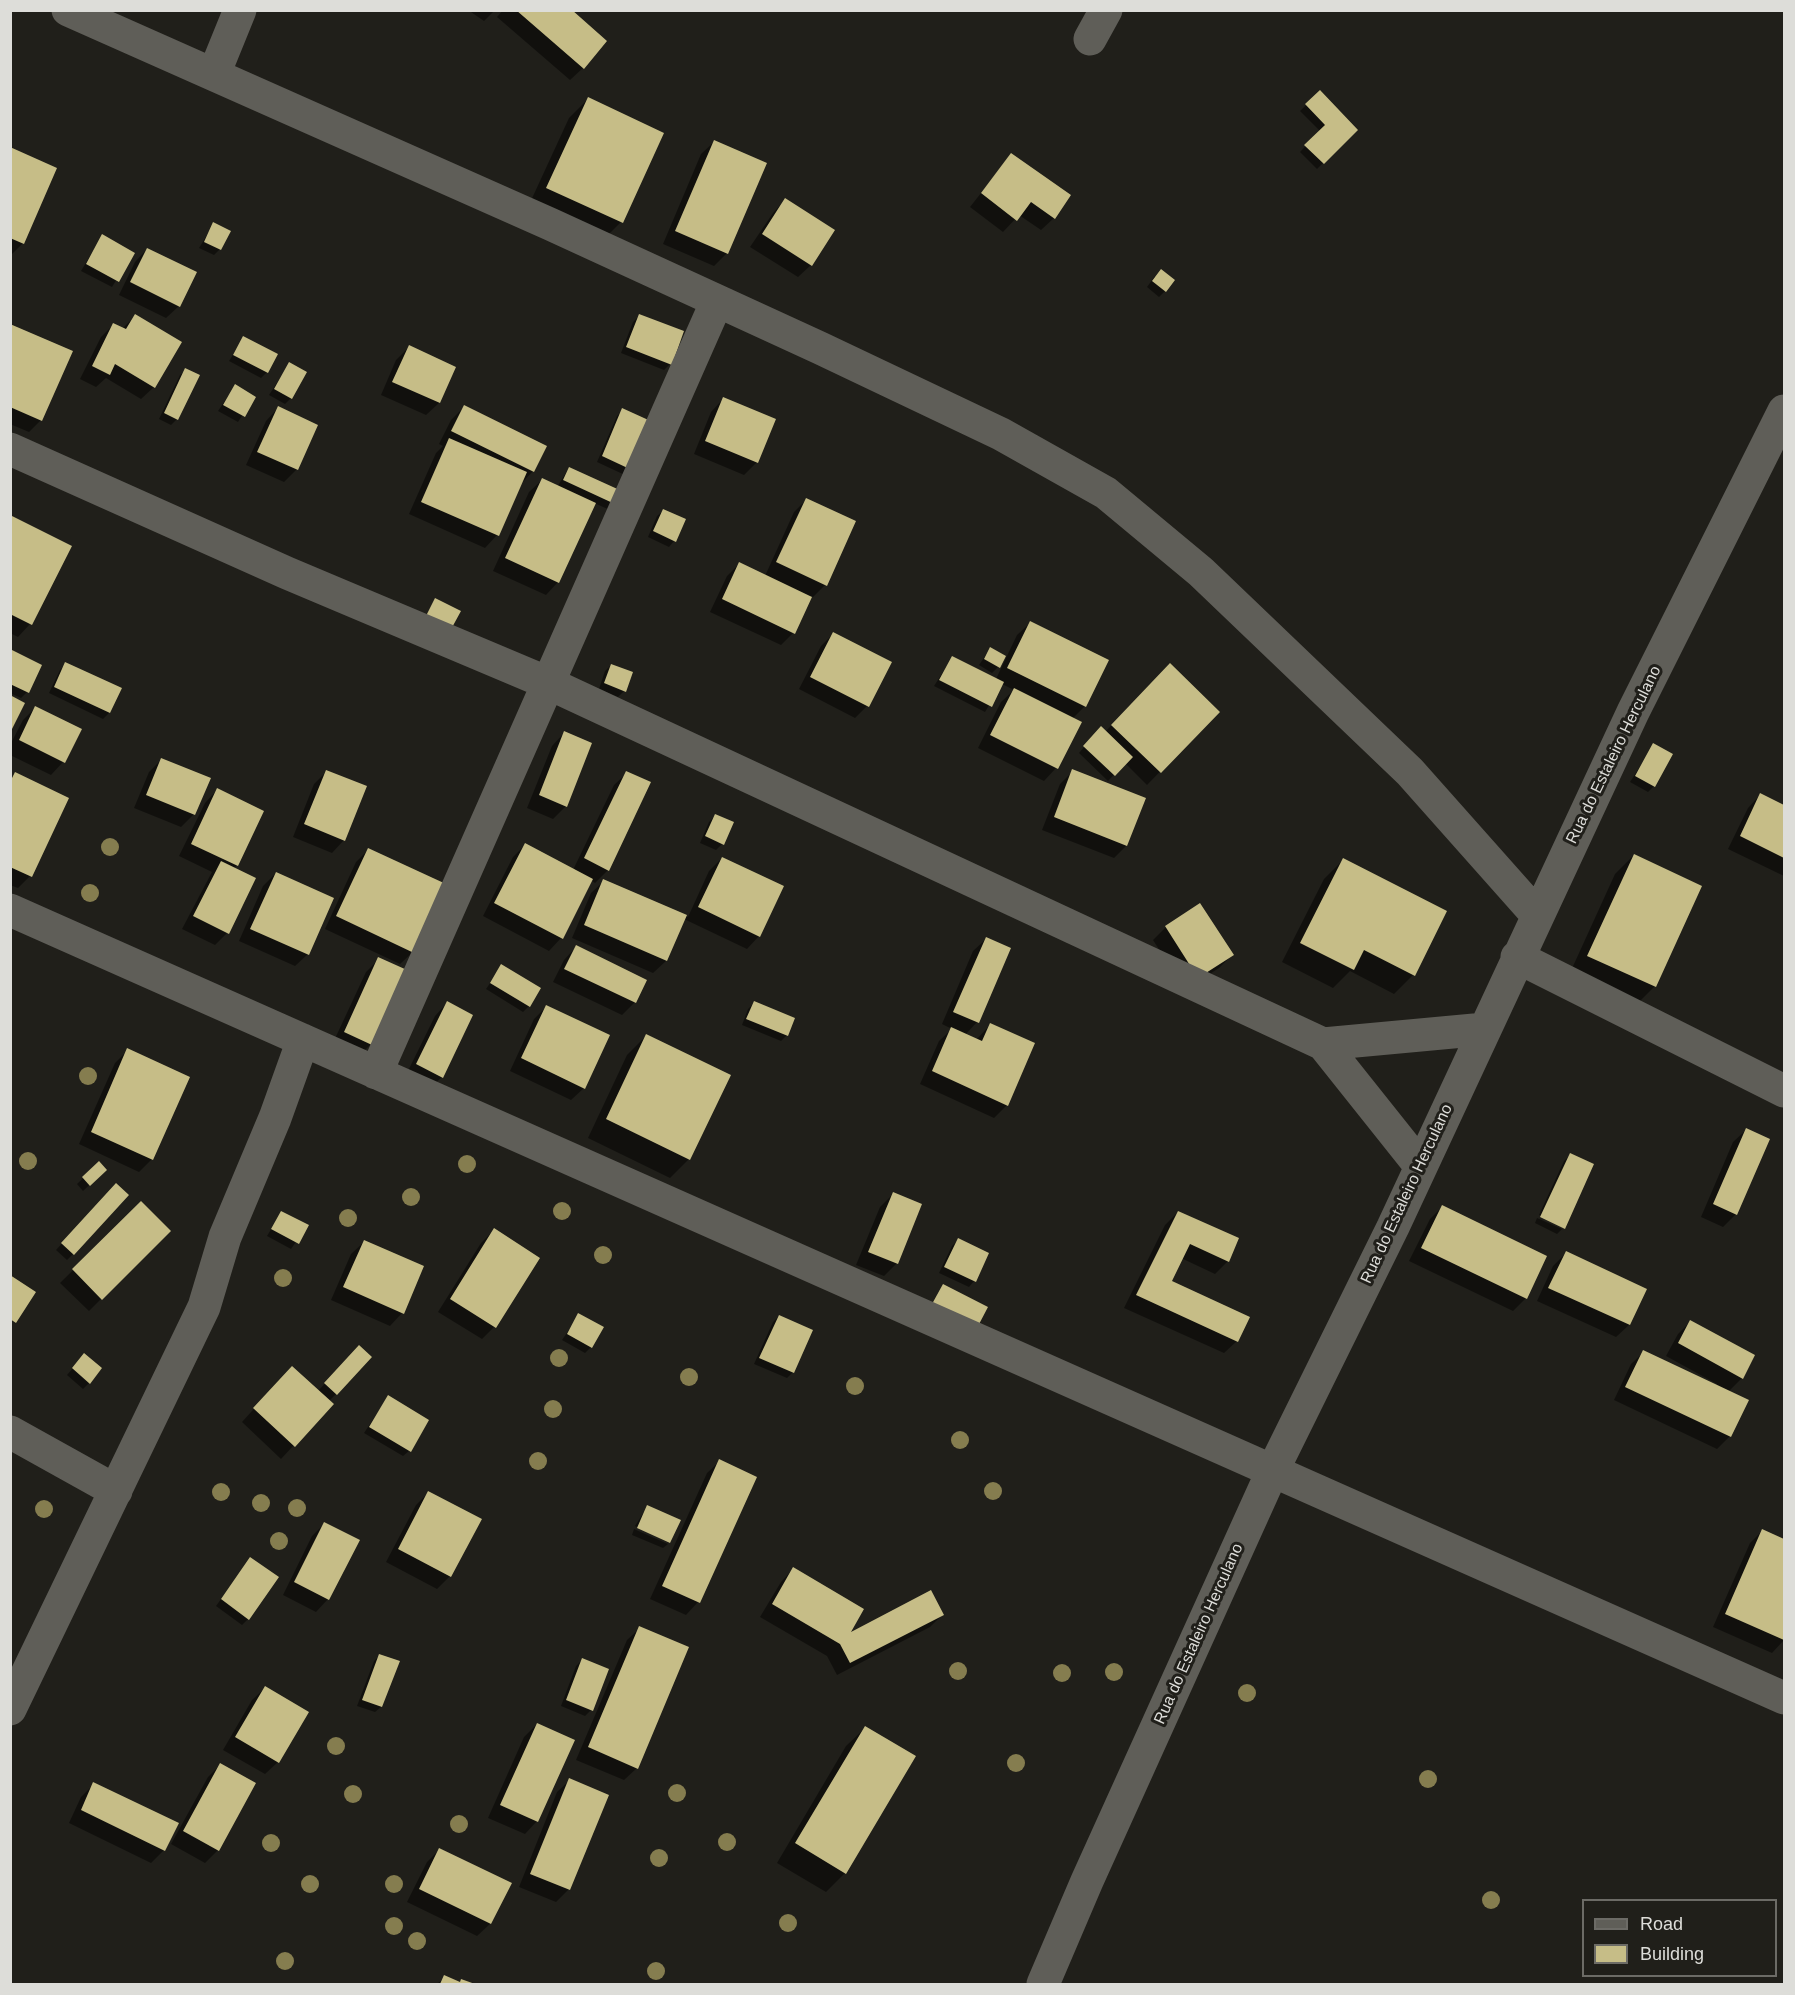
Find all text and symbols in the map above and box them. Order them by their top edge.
street label: Rua do Estaleiro Herculano [1562,663,1666,847]
street label: Rua do Estaleiro Herculano [1357,1101,1457,1287]
street label: Rua do Estaleiro Herculano [1150,1541,1248,1727]
legend [1582,1899,1777,1977]
text: Road [1640,1914,1683,1934]
text: Building [1640,1944,1704,1964]

